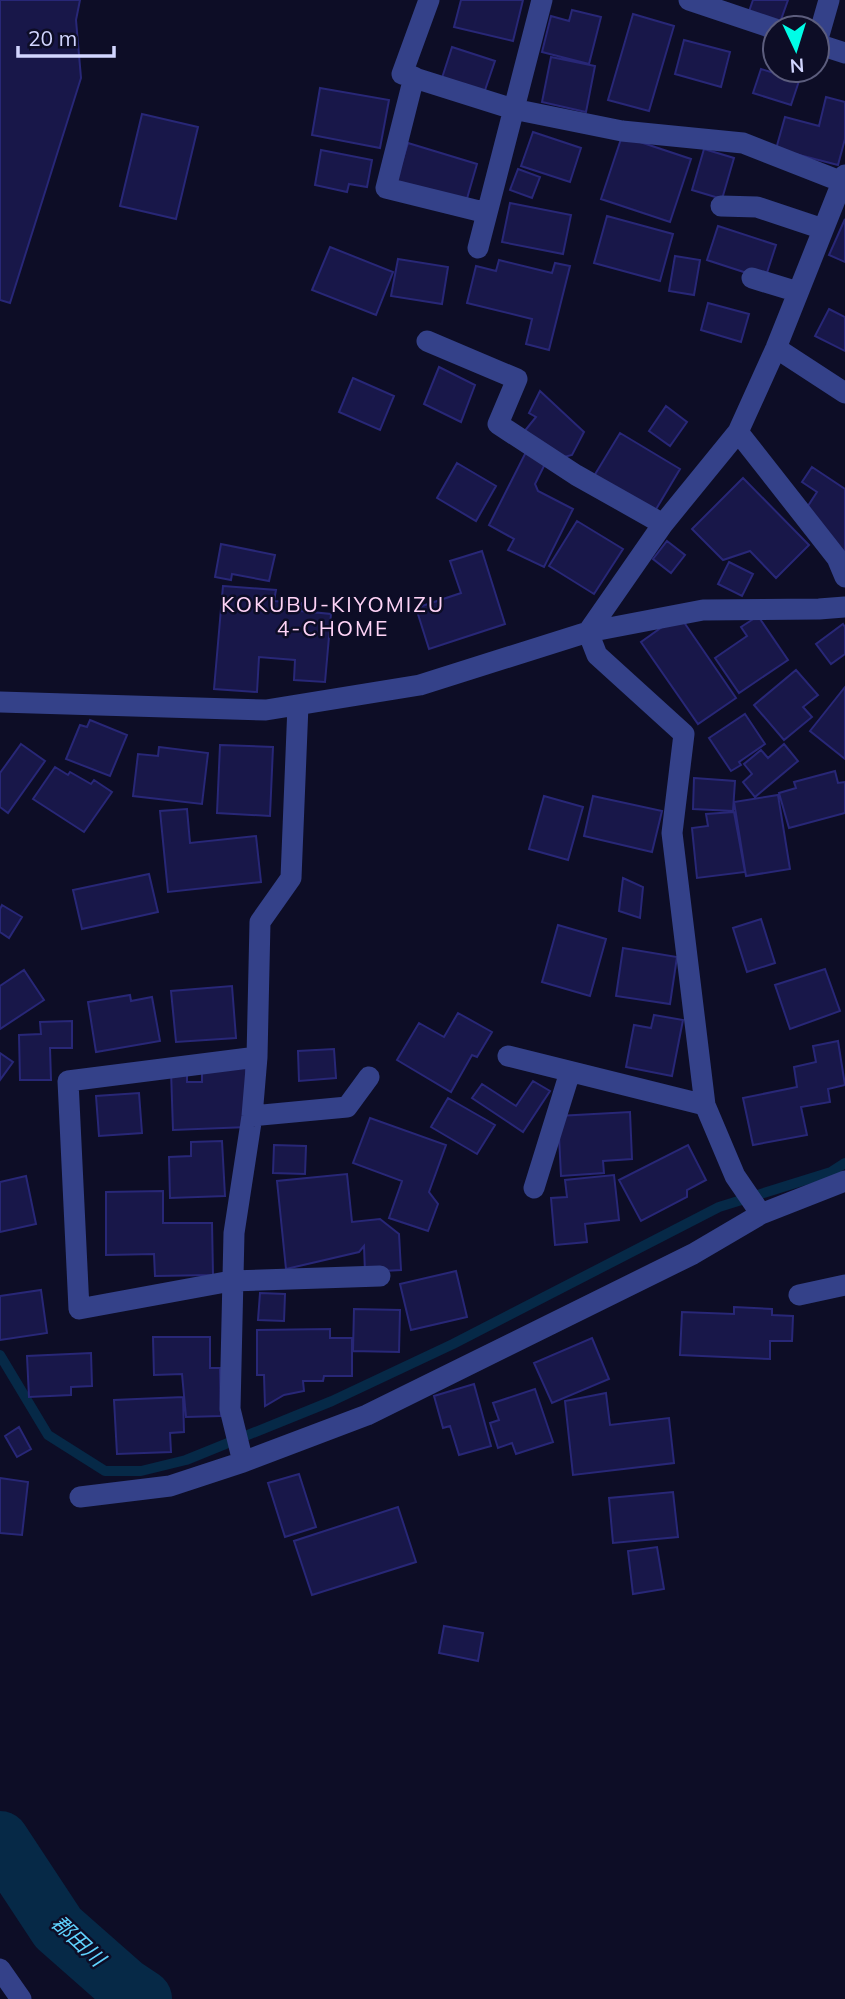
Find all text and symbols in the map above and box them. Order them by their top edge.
scale bar [18,14,114,58]
north arrow [761,14,831,84]
text: 20 m [28,25,77,51]
text: N [789,53,805,78]
district label: KOKUBU-KIYOMIZU 4-CHOME [221,591,445,641]
water label: 郡田川 [47,1909,112,1973]

